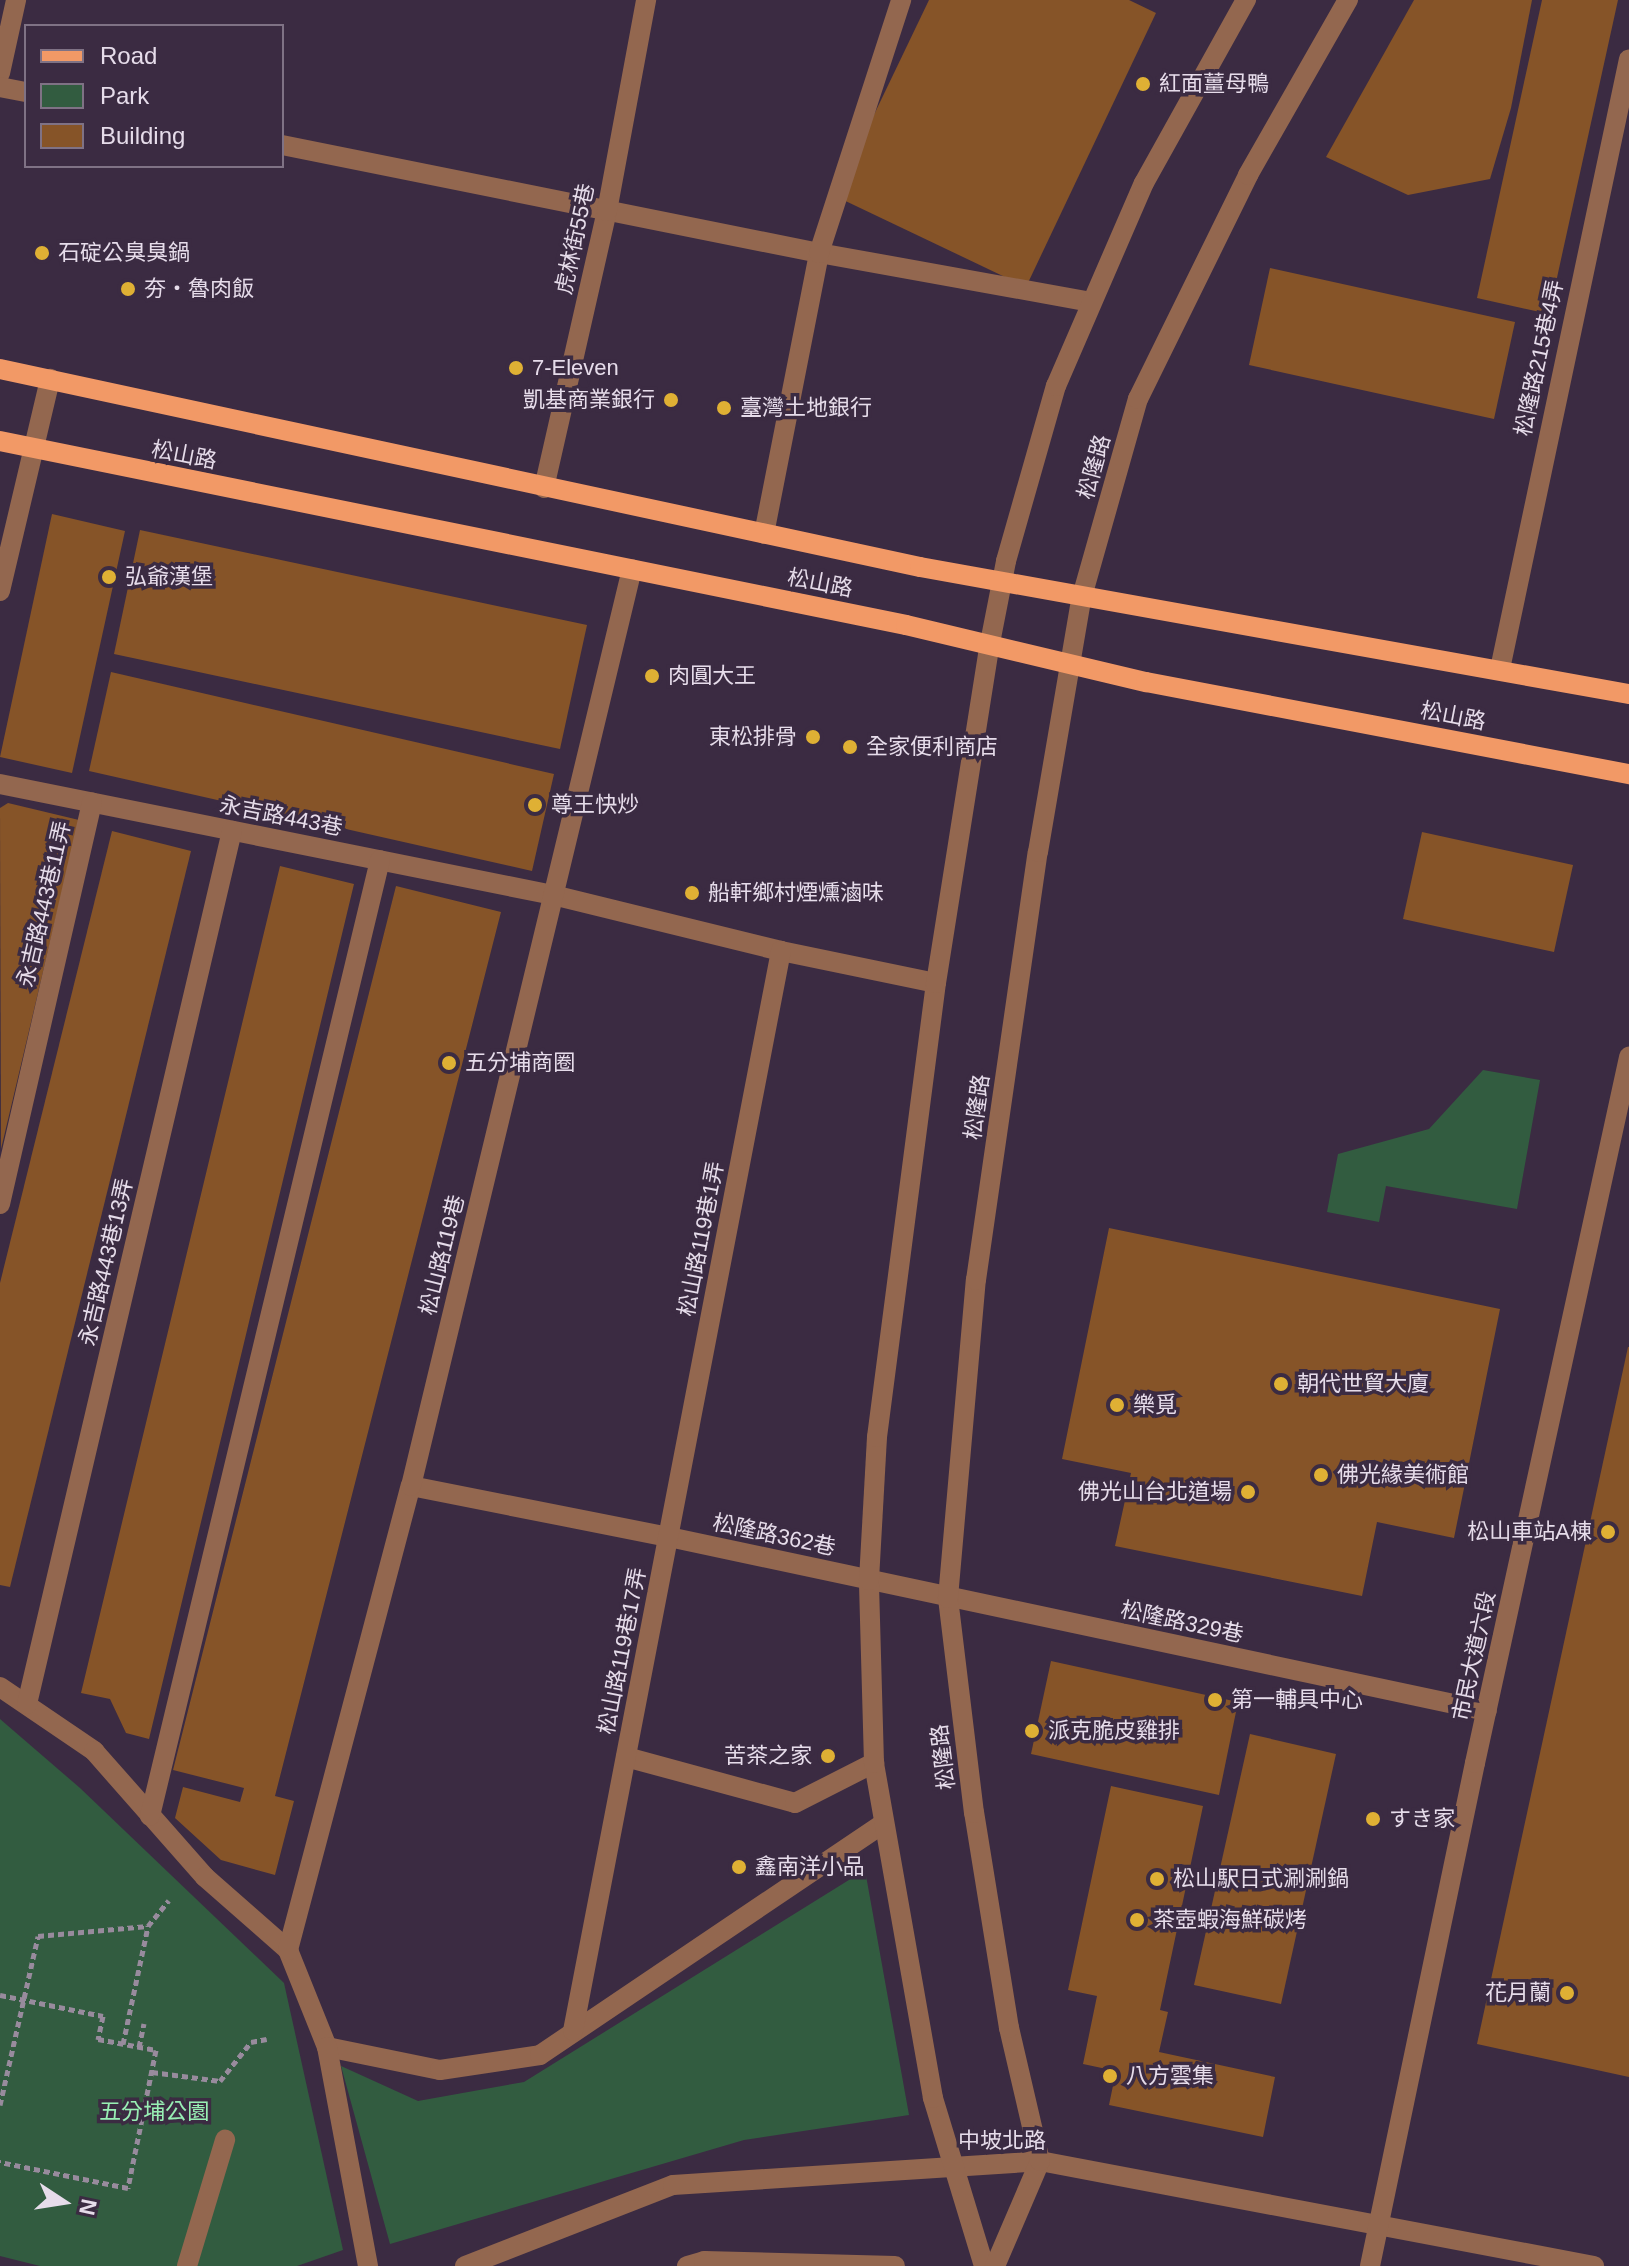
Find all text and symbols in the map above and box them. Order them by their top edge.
legend [24,24,284,168]
text: Road [100,42,157,69]
place label: 紅面薑母鴨 [1159,71,1269,97]
marker: 紅面薑母鴨 [1134,75,1152,93]
text: Park [100,82,149,109]
text: Building [100,122,185,149]
street label: 虎林街55巷 [550,181,600,297]
place label: 石碇公臭臭鍋 [58,240,190,266]
marker: 石碇公臭臭鍋 [33,244,51,262]
place label: 夯・魯肉飯 [144,276,254,302]
street label: 松隆路215巷4弄 [1510,278,1568,438]
marker: 夯・魯肉飯 [119,280,137,298]
place label: 7-Eleven [532,355,619,381]
marker: 7-Eleven [507,359,525,377]
place label: 凱基商業銀行 [523,387,655,413]
marker: 凱基商業銀行 [662,391,680,409]
place label: 臺灣土地銀行 [740,395,872,421]
marker: 臺灣土地銀行 [715,399,733,417]
street label: 松隆路 [1072,432,1116,502]
street label: 松山路 [149,436,219,474]
place label: 弘爺漢堡 [125,564,213,590]
street label: 松山路 [785,564,855,602]
marker: 弘爺漢堡 [100,568,118,586]
place label: 肉圓大王 [668,663,756,689]
marker: 肉圓大王 [643,667,661,685]
street label: 松山路 [1418,697,1488,735]
place label: 東松排骨 [709,724,797,750]
marker: 東松排骨 [804,728,822,746]
place label: 全家便利商店 [866,734,998,760]
marker: 全家便利商店 [841,738,859,756]
street label: 永吉路443巷 [217,791,345,841]
place label: 尊王快炒 [551,792,639,818]
marker: 尊王快炒 [526,796,544,814]
street label: 永吉路443巷11弄 [12,818,76,990]
place label: 船軒鄉村煙燻滷味 [708,880,884,906]
marker: 船軒鄉村煙燻滷味 [683,884,701,902]
place label: 五分埔商圈 [465,1050,575,1076]
marker: 五分埔商圈 [440,1054,458,1072]
street label: 松隆路 [959,1072,995,1142]
street label: 松山路119巷1弄 [673,1159,729,1319]
street label: 永吉路443巷13弄 [74,1176,138,1348]
street label: 松山路119巷 [414,1192,470,1318]
place label: 朝代世貿大廈 [1297,1371,1429,1397]
marker: 朝代世貿大廈 [1272,1375,1290,1393]
place label: 樂覓 [1133,1392,1177,1418]
marker: 樂覓 [1108,1396,1126,1414]
place label: 佛光緣美術館 [1337,1462,1469,1488]
marker: 佛光緣美術館 [1312,1466,1330,1484]
place label: 佛光山台北道場 [1078,1479,1232,1505]
marker: 佛光山台北道場 [1239,1483,1257,1501]
street label: 松隆路362巷 [710,1509,838,1561]
place label: 松山車站A棟 [1467,1519,1592,1545]
marker: 松山車站A棟 [1599,1523,1617,1541]
street label: 松山路119巷17弄 [593,1565,651,1737]
street label: 市民大道六段 [1447,1589,1501,1723]
street label: 松隆路329巷 [1118,1596,1246,1648]
place label: 第一輔具中心 [1231,1687,1363,1713]
marker: 第一輔具中心 [1206,1691,1224,1709]
place label: 派克脆皮雞排 [1048,1718,1180,1744]
marker: 派克脆皮雞排 [1023,1722,1041,1740]
street label: 松隆路 [926,1723,960,1791]
place label: 苦茶之家 [724,1743,812,1769]
marker: 苦茶之家 [819,1747,837,1765]
place label: すき家 [1389,1806,1455,1832]
marker: すき家 [1364,1810,1382,1828]
place label: 鑫南洋小品 [755,1854,865,1880]
marker: 鑫南洋小品 [730,1858,748,1876]
place label: 松山駅日式涮涮鍋 [1173,1866,1349,1892]
marker: 松山駅日式涮涮鍋 [1148,1870,1166,1888]
place label: 茶壺蝦海鮮碳烤 [1153,1907,1307,1933]
marker: 茶壺蝦海鮮碳烤 [1128,1911,1146,1929]
place label: 花月蘭 [1485,1980,1551,2006]
marker: 花月蘭 [1558,1984,1576,2002]
place label: 八方雲集 [1126,2063,1214,2089]
marker: 八方雲集 [1101,2067,1119,2085]
park label: 五分埔公園 [99,2099,209,2125]
street label: 中坡北路 [958,2128,1046,2154]
north arrow [24,2162,104,2242]
text: N [74,2197,102,2217]

